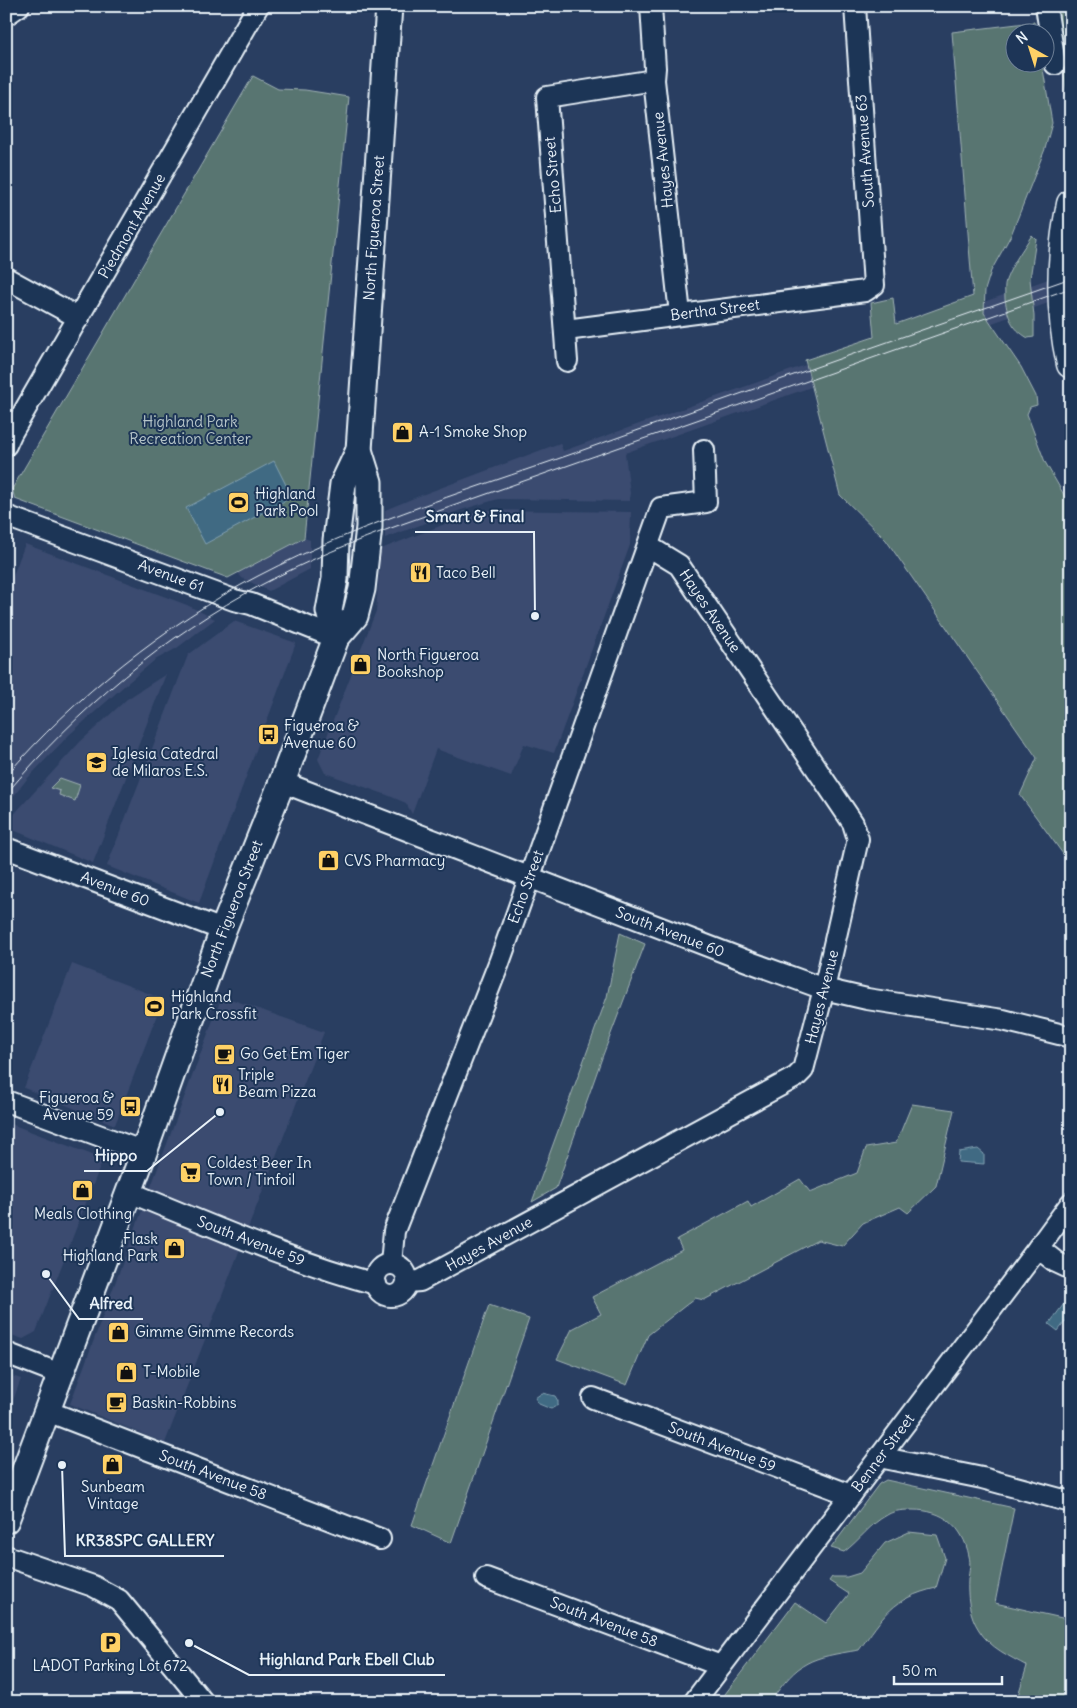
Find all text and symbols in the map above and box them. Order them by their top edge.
north arrow [1004,22,1054,72]
text: N [1012,28,1031,48]
street label: South Avenue 63 [851,94,878,208]
street label: Hayes Avenue [648,111,677,209]
street label: Echo Street [540,136,565,214]
street label: North Figueroa Street [359,155,388,301]
street label: Piedmont Avenue [94,170,169,282]
street label: Bertha Street [669,295,761,324]
park label: Highland Park Recreation Center [129,412,251,448]
shop icon: A-1 Smoke Shop [391,420,415,444]
place label: A-1 Smoke Shop [419,422,527,441]
place label: Highland Park Pool [255,484,318,520]
sports icon: Highland Park Pool [227,491,251,515]
callout: Smart & Final [415,501,534,532]
text: Smart & Final [426,506,524,526]
street label: Avenue 61 [136,555,207,596]
restaurant icon: Taco Bell [408,561,432,585]
place label: Taco Bell [436,563,496,582]
street label: Hayes Avenue [676,565,745,656]
place label: North Figueroa Bookshop [377,645,479,681]
shop icon: North Figueroa Bookshop [349,652,373,676]
place label: Figueroa & Avenue 60 [284,716,360,752]
bus stop icon: Figueroa & Avenue 60 [256,723,280,747]
place label: Iglesia Catedral de Milaros E.S. [112,744,218,780]
school or university icon: Iglesia Catedral de Milaros E.S. [84,751,108,775]
street label: North Figueroa Street [197,837,266,980]
street label: Echo Street [503,847,548,926]
shop icon: CVS Pharmacy [316,849,340,873]
place label: CVS Pharmacy [344,851,445,870]
street label: Avenue 60 [78,867,152,910]
street label: South Avenue 60 [613,902,727,961]
street label: Hayes Avenue [801,948,842,1046]
place label: Highland Park Crossfit [171,987,257,1023]
sports icon: Highland Park Crossfit [143,994,167,1018]
cafe icon: Go Get Em Tiger [212,1042,236,1066]
place label: Go Get Em Tiger [240,1044,350,1063]
place label: Triple Beam Pizza [238,1065,317,1101]
restaurant icon: Triple Beam Pizza [210,1072,234,1096]
place label: Figueroa & Avenue 59 [39,1088,115,1124]
bus stop icon: Figueroa & Avenue 59 [118,1095,142,1119]
callout: Hippo [84,1140,147,1171]
text: Hippo [95,1145,137,1166]
place label: Coldest Beer In Town / Tinfoil [207,1153,312,1189]
supermarket icon: Coldest Beer In Town / Tinfoil [179,1160,203,1184]
shop icon: Meals Clothing [71,1179,95,1203]
place label: Meals Clothing [34,1204,132,1223]
street label: South Avenue 59 [195,1211,308,1270]
street label: Hayes Avenue [442,1212,536,1275]
place label: Flask Highland Park [63,1229,158,1265]
shop icon: Flask Highland Park [162,1236,186,1260]
callout: Alfred [79,1288,143,1319]
text: Alfred [89,1293,133,1313]
shop icon: Gimme Gimme Records [107,1320,131,1344]
place label: Gimme Gimme Records [135,1322,294,1341]
shop icon: T-Mobile [115,1360,139,1384]
place label: T-Mobile [143,1362,200,1381]
cafe icon: Baskin-Robbins [104,1391,128,1415]
place label: Baskin-Robbins [132,1393,237,1412]
street label: Benner Street [847,1410,918,1496]
street label: South Avenue 59 [666,1417,779,1476]
street label: South Avenue 58 [157,1445,270,1504]
shop icon: Sunbeam Vintage [101,1452,125,1476]
place label: Sunbeam Vintage [81,1477,145,1513]
callout: KR38SPC GALLERY [65,1525,224,1556]
text: KR38SPC GALLERY [76,1530,215,1550]
street label: South Avenue 58 [548,1592,661,1651]
parking icon: LADOT Parking Lot 672 [98,1631,122,1655]
callout: Highland Park Ebell Club [249,1644,445,1675]
text: Highland Park Ebell Club [259,1649,435,1670]
scale bar [894,1653,1002,1685]
place label: LADOT Parking Lot 672 [32,1656,188,1675]
text: 50 m [902,1661,937,1680]

